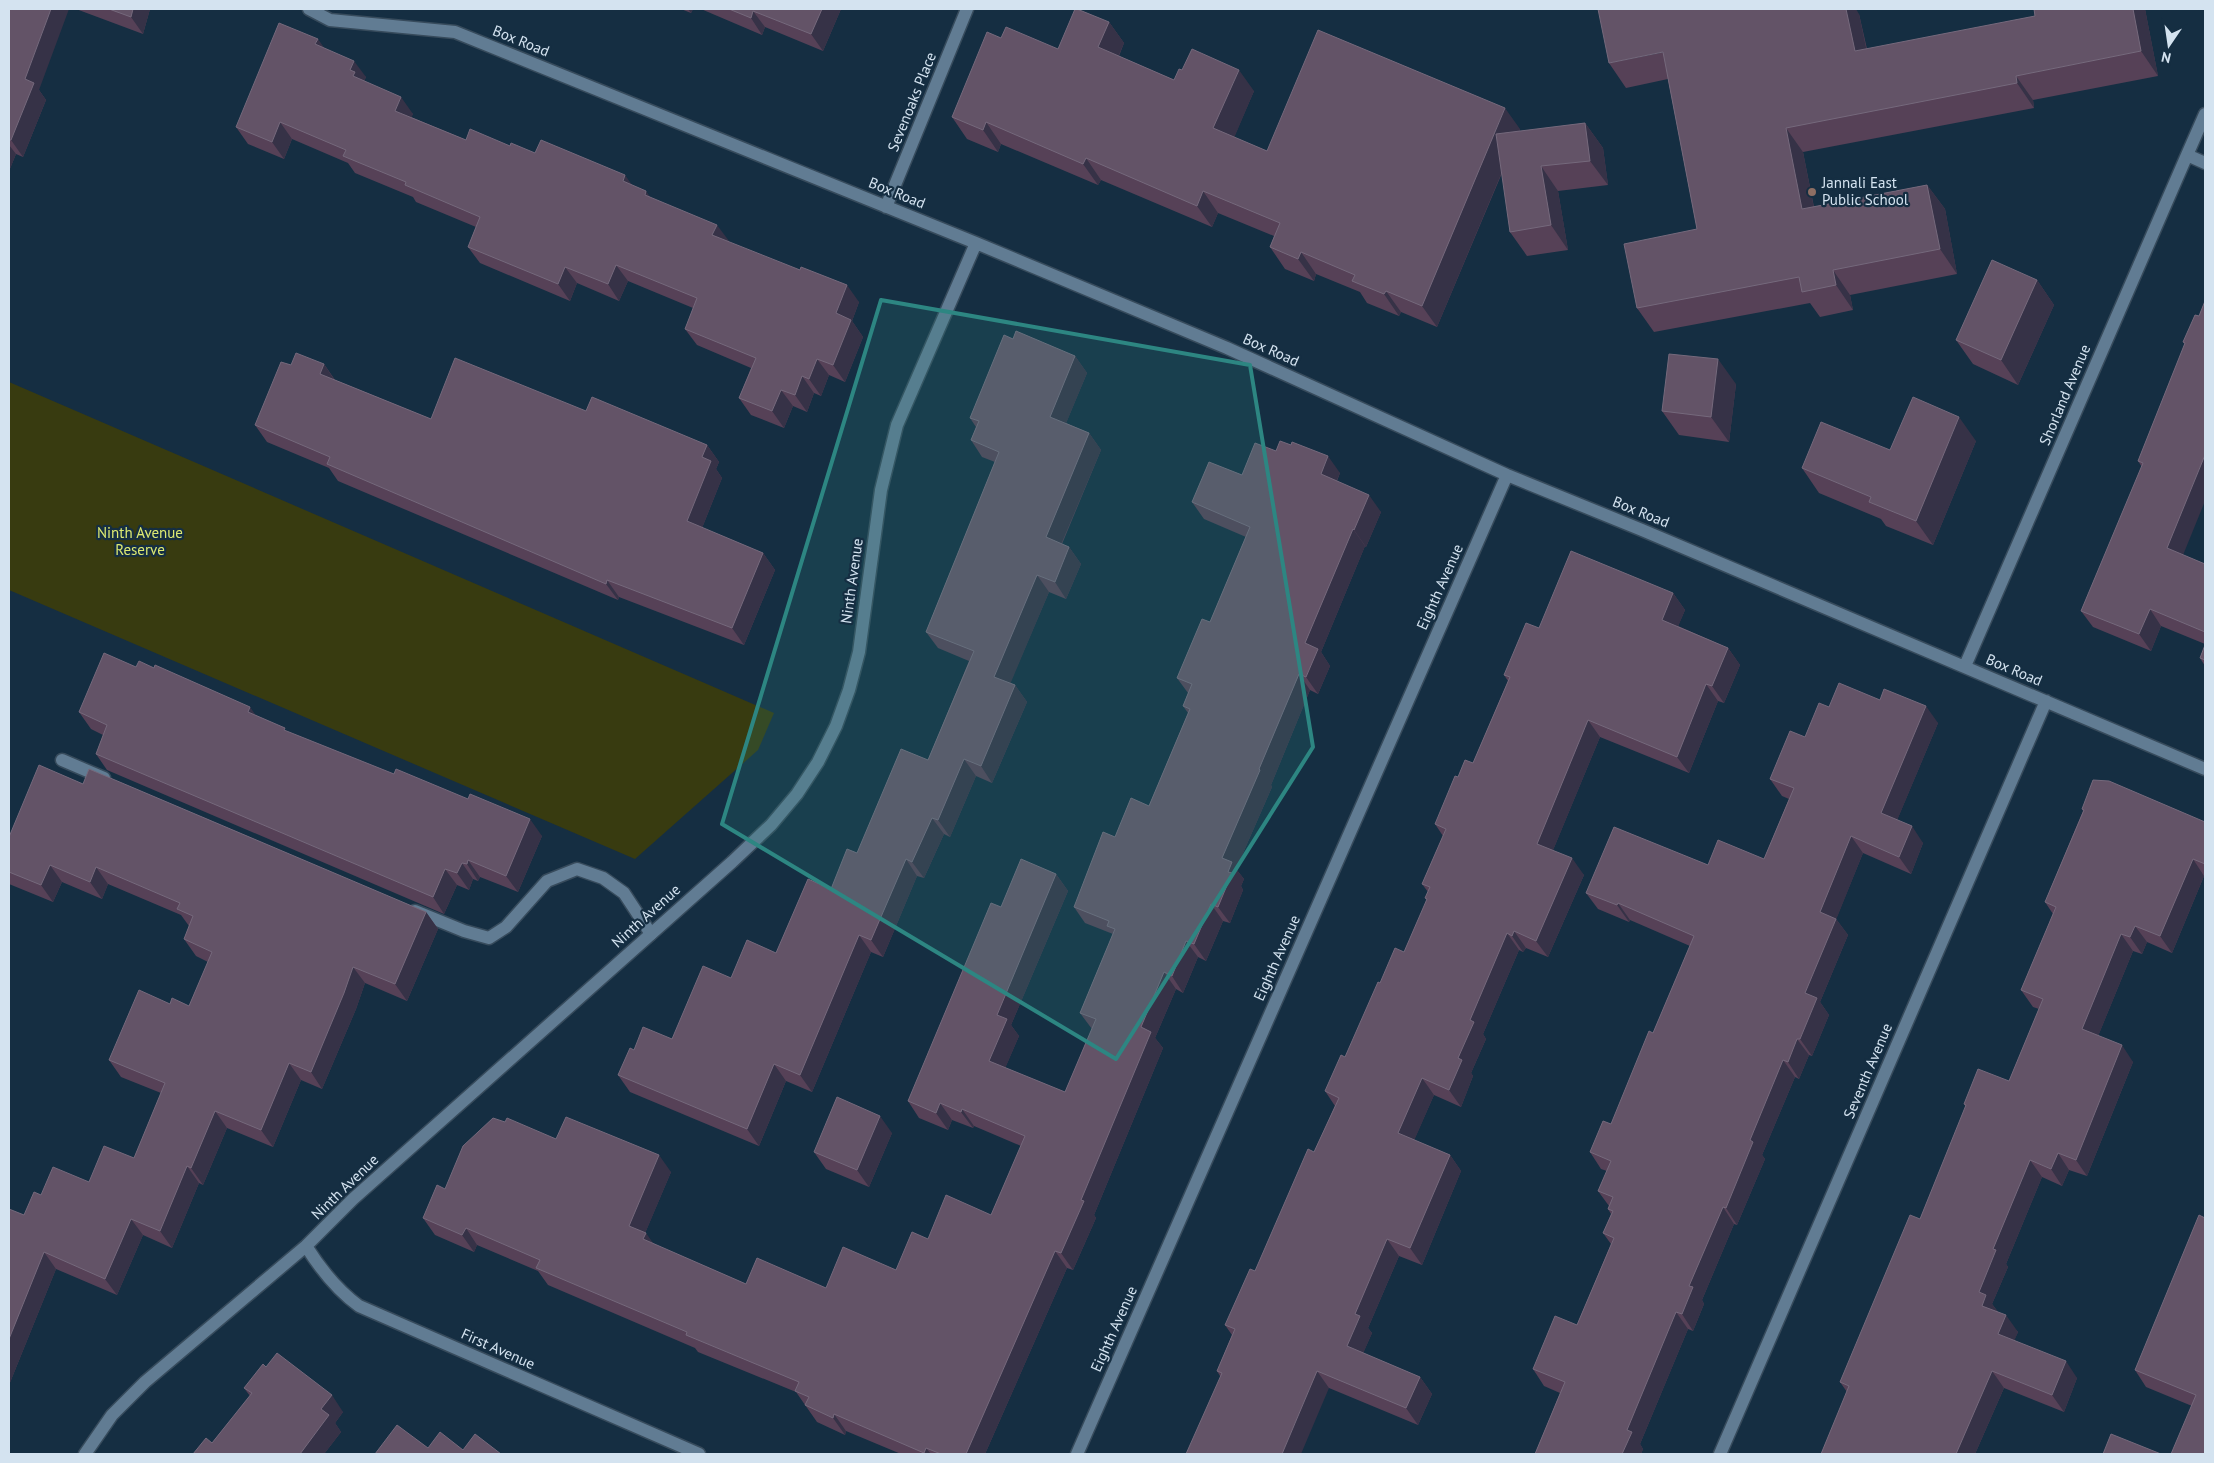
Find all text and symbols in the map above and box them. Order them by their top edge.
north arrow [2144,20,2194,70]
street label: Box Road [490,21,552,60]
text: N [2160,48,2173,67]
street label: Sevenoaks Place [883,49,940,154]
street label: Box Road [866,173,928,212]
place label: Jannali East Public School [1821,173,1909,209]
marker: Jannali East Public School [1806,186,1818,198]
street label: Box Road [1240,329,1302,370]
street label: Shorland Avenue [2035,341,2094,448]
street label: Box Road [1610,492,1672,531]
park label: Ninth Avenue Reserve [97,523,183,559]
street label: Ninth Avenue [836,537,867,625]
street label: Eighth Avenue [1412,541,1467,633]
street label: Box Road [1983,649,2045,690]
street label: Ninth Avenue [607,880,684,951]
street label: Eighth Avenue [1249,912,1304,1004]
street label: Seventh Avenue [1839,1020,1896,1121]
street label: Ninth Avenue [307,1150,382,1223]
street label: Eighth Avenue [1086,1283,1141,1375]
street label: First Avenue [458,1324,538,1373]

